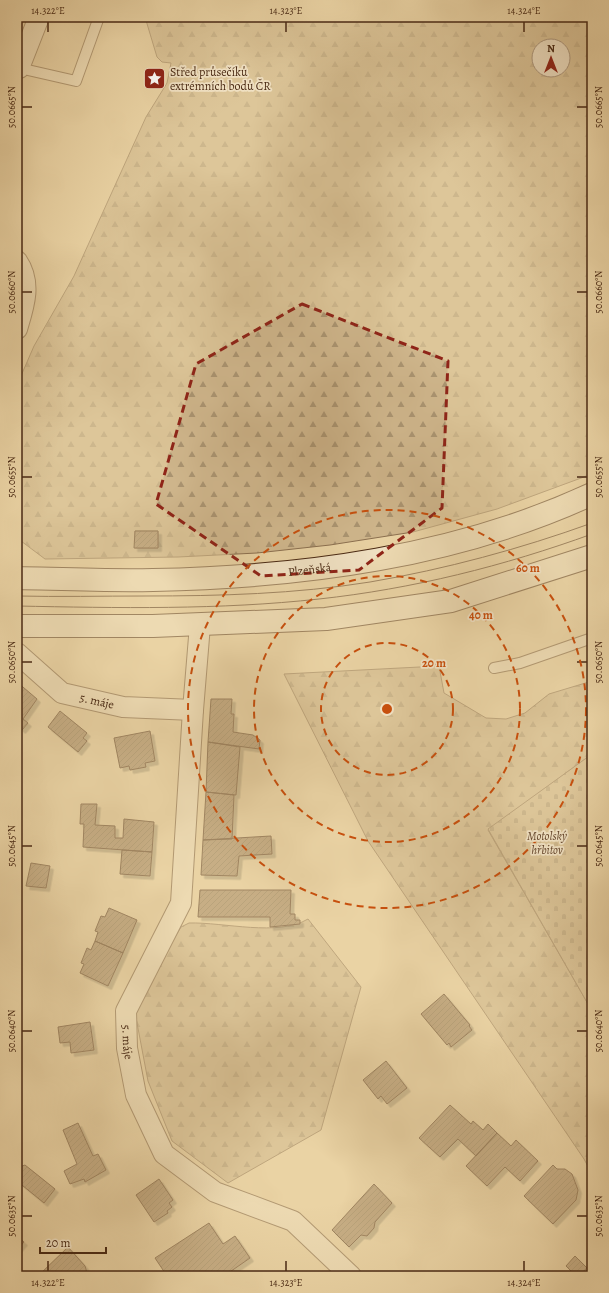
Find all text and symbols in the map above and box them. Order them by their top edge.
text: 14.322°E [31,4,65,17]
text: 14.323°E [270,4,303,17]
text: 14.324°E [507,4,541,17]
north arrow [531,38,571,78]
text: N [547,41,555,56]
place label: Střed průsečíků extrémních bodů ČR [170,64,271,94]
place icon: Střed průsečíků extrémních bodů ČR [141,66,167,92]
text: 50.0665°N [5,86,18,128]
text: 50.0665°N [592,86,605,128]
text: 50.0660°N [5,271,18,313]
text: 50.0660°N [592,271,605,313]
text: 50.0655°N [5,456,18,498]
text: 50.0655°N [592,456,605,498]
street label: Plzeňská [287,559,333,580]
text: 60 m [516,560,540,576]
text: 40 m [469,607,493,623]
text: 50.0650°N [5,641,18,683]
text: 50.0650°N [592,641,605,683]
text: 20 m [422,655,446,671]
street label: 5. máje [78,689,116,713]
centre of rings [380,702,394,716]
text: 50.0645°N [5,825,18,867]
text: 50.0645°N [592,825,605,867]
park label: Motolský hřbitov [527,828,568,858]
text: 50.0640°N [5,1010,18,1052]
text: 50.0640°N [592,1010,605,1052]
street label: 5. máje [118,1024,137,1061]
text: 50.0635°N [5,1195,18,1237]
text: 50.0635°N [592,1195,605,1237]
scale bar [40,1229,106,1255]
text: 20 m [46,1235,70,1251]
text: 14.322°E [31,1276,65,1289]
text: 14.323°E [270,1276,303,1289]
text: 14.324°E [507,1276,541,1289]

